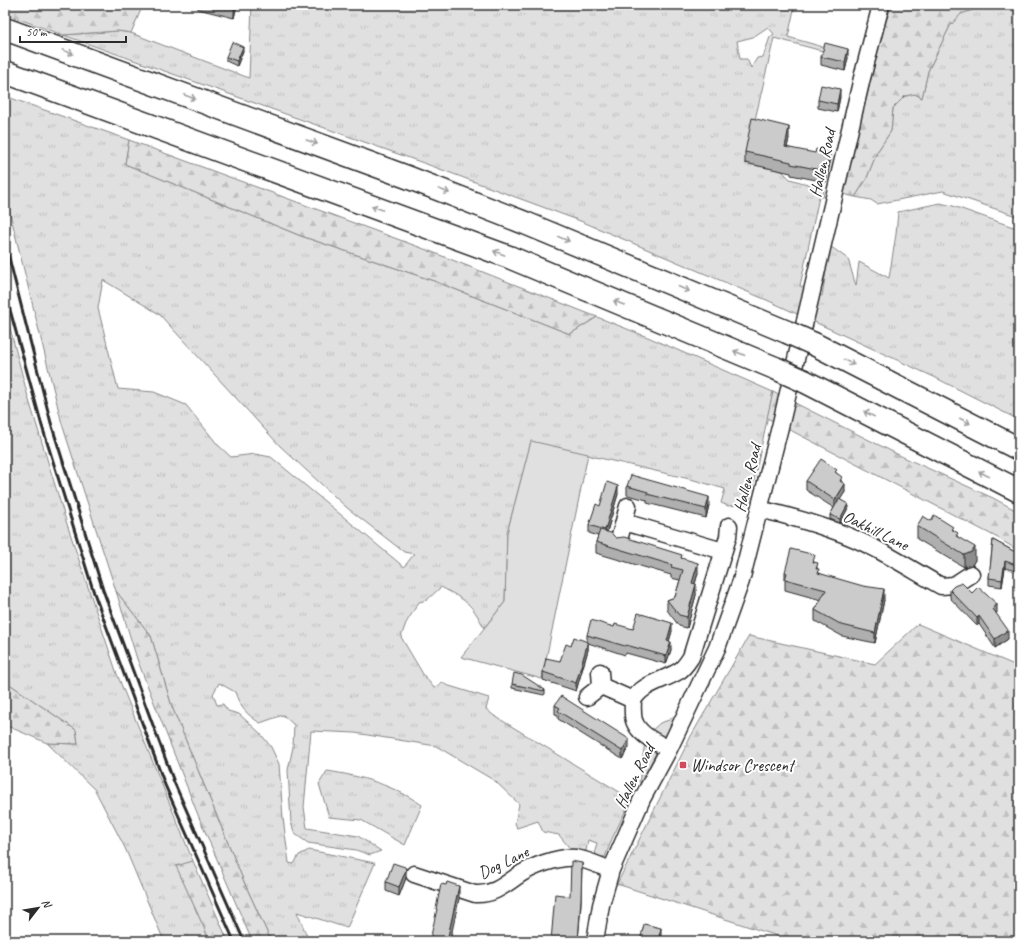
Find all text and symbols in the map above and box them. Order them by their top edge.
scale bar [20,18,126,44]
text: 50 m [26,24,48,40]
one-way arrow [61,48,73,56]
one-way arrow [183,93,195,101]
street label: Hallen Road [804,125,841,199]
one-way arrow [305,138,317,146]
one-way arrow [437,188,449,196]
one-way arrow [372,204,384,212]
one-way arrow [558,236,570,244]
one-way arrow [493,249,506,256]
one-way arrow [678,286,690,294]
one-way arrow [614,299,626,306]
one-way arrow [734,349,746,357]
one-way arrow [843,359,855,366]
one-way arrow [863,410,875,418]
one-way arrow [959,418,971,425]
street label: Hallen Road [729,440,767,514]
one-way arrow [979,469,991,477]
street label: Oakhill Lane [840,506,913,556]
street label: Hallen Road [609,739,661,812]
place label: Windsor Crescent [691,755,796,776]
marker: Windsor Crescent [678,760,688,770]
street label: Dog Lane [475,841,533,884]
north arrow [18,888,58,928]
text: N [39,896,55,911]

